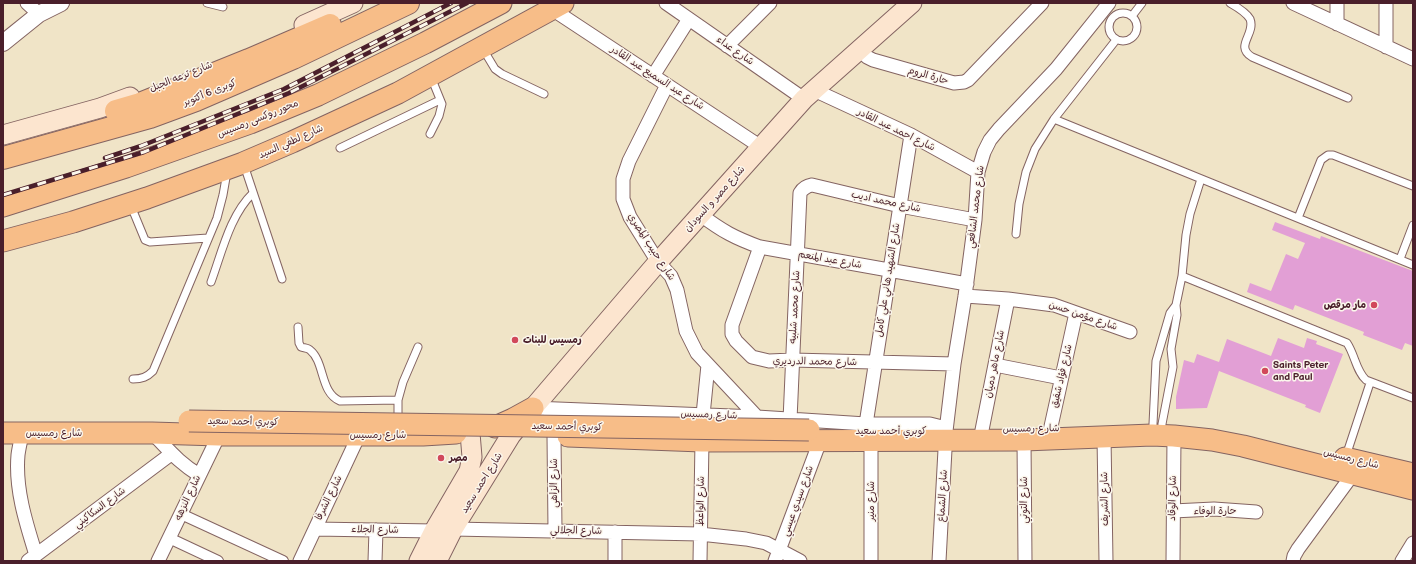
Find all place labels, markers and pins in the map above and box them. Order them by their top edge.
place label: مار مرقص [1324,299,1366,311]
marker: مار مرقص [1369,300,1379,310]
place label: رمسيس للبنات [523,334,582,346]
marker: رمسيس للبنات [510,335,520,345]
place label: Saints Peter and Paul [1273,359,1328,382]
marker: Saints Peter and Paul [1260,366,1270,376]
place label: مصر [449,452,468,464]
marker: مصر [436,453,446,463]

